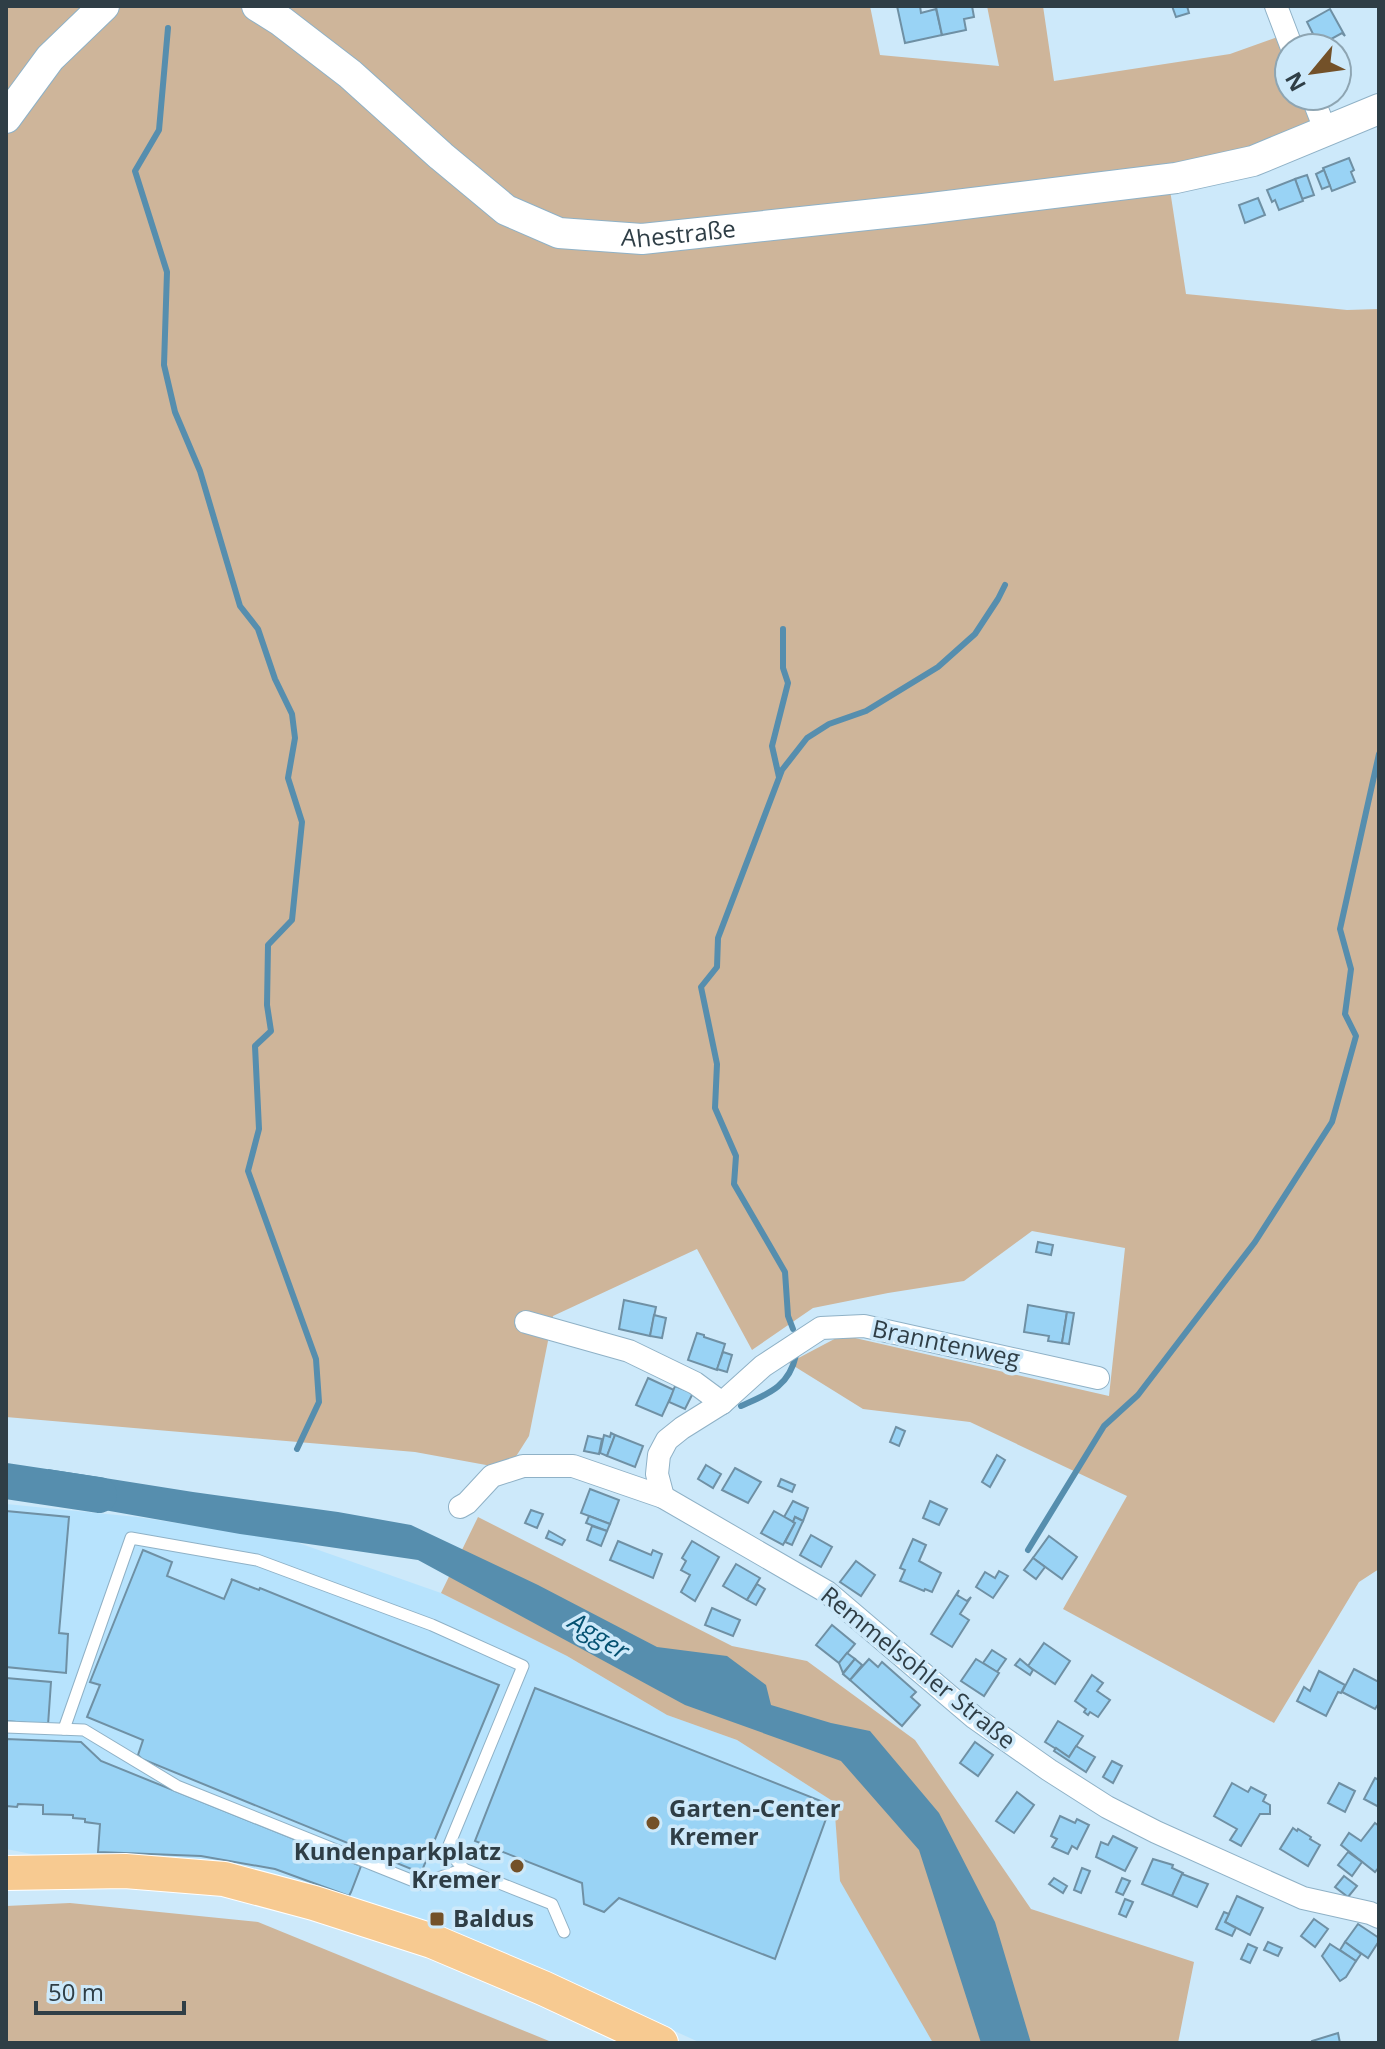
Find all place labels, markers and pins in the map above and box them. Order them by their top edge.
place label: Garten-Center Kremer [669,1791,841,1852]
marker: Garten-Center Kremer [644,1814,662,1832]
place label: Kundenparkplatz Kremer [294,1834,501,1895]
marker: Kundenparkplatz Kremer [508,1857,526,1875]
place label: Baldus [453,1901,534,1934]
marker: Baldus [428,1910,446,1928]

